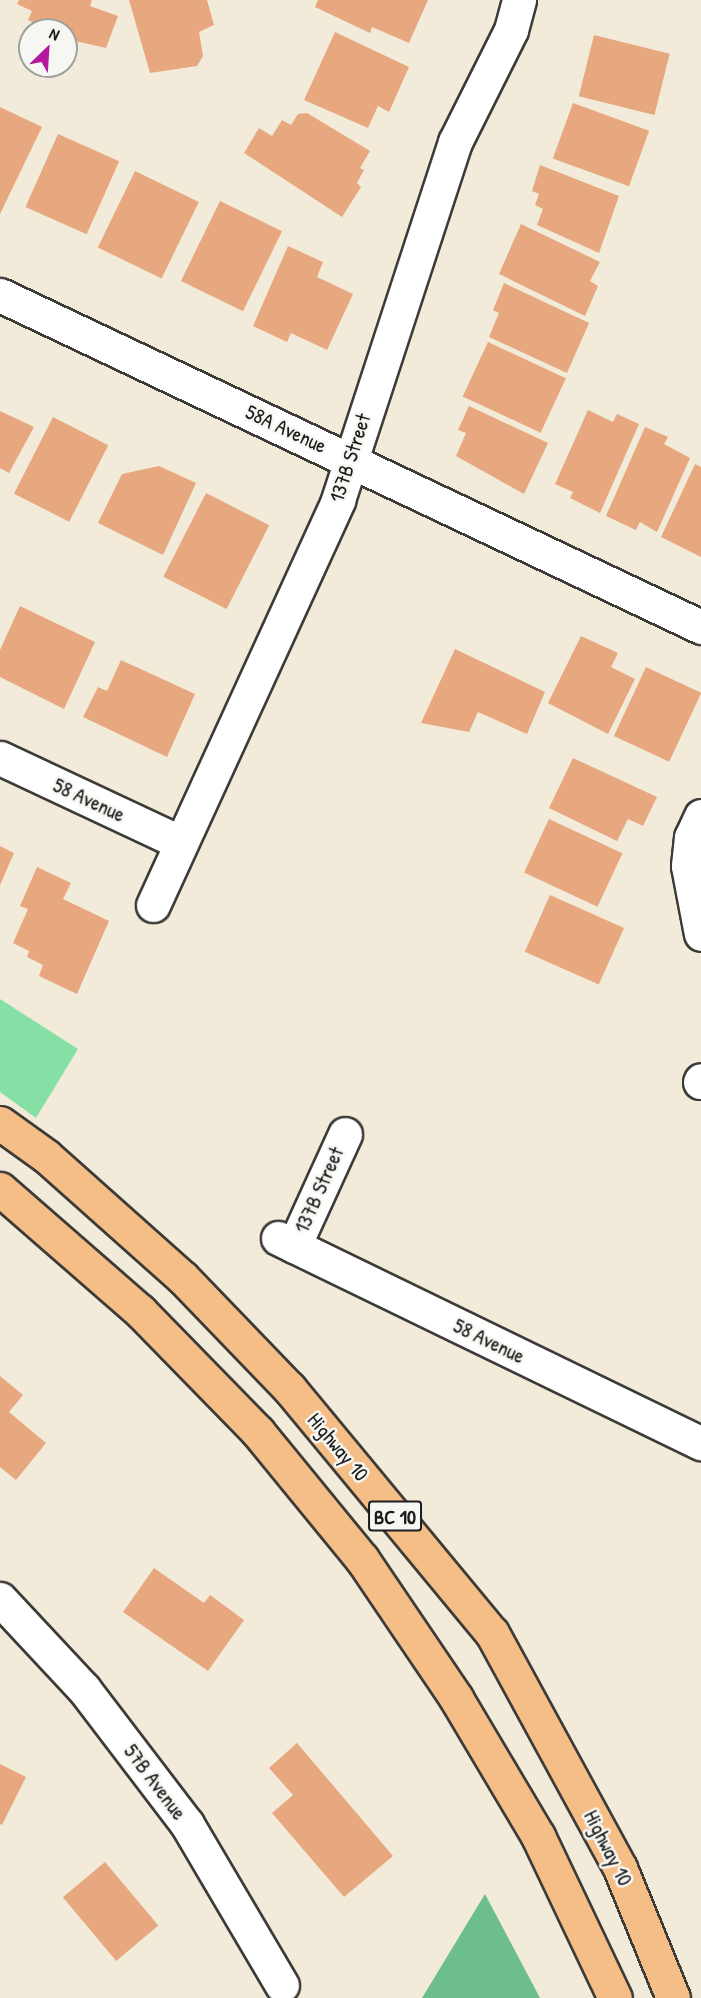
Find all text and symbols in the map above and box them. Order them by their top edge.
north arrow [18,18,78,78]
text: N [46,22,63,45]
street label: 58A Avenue [242,399,330,459]
street label: 137B Street [324,410,376,506]
street label: 58 Avenue [49,773,129,827]
street label: 137B Street [289,1143,349,1237]
street label: 58 Avenue [449,1313,529,1369]
street label: Highway 10 [302,1408,374,1486]
road number: BC 10 [368,1499,422,1533]
street label: 57B Avenue [118,1739,192,1825]
street label: Highway 10 [578,1806,638,1890]

